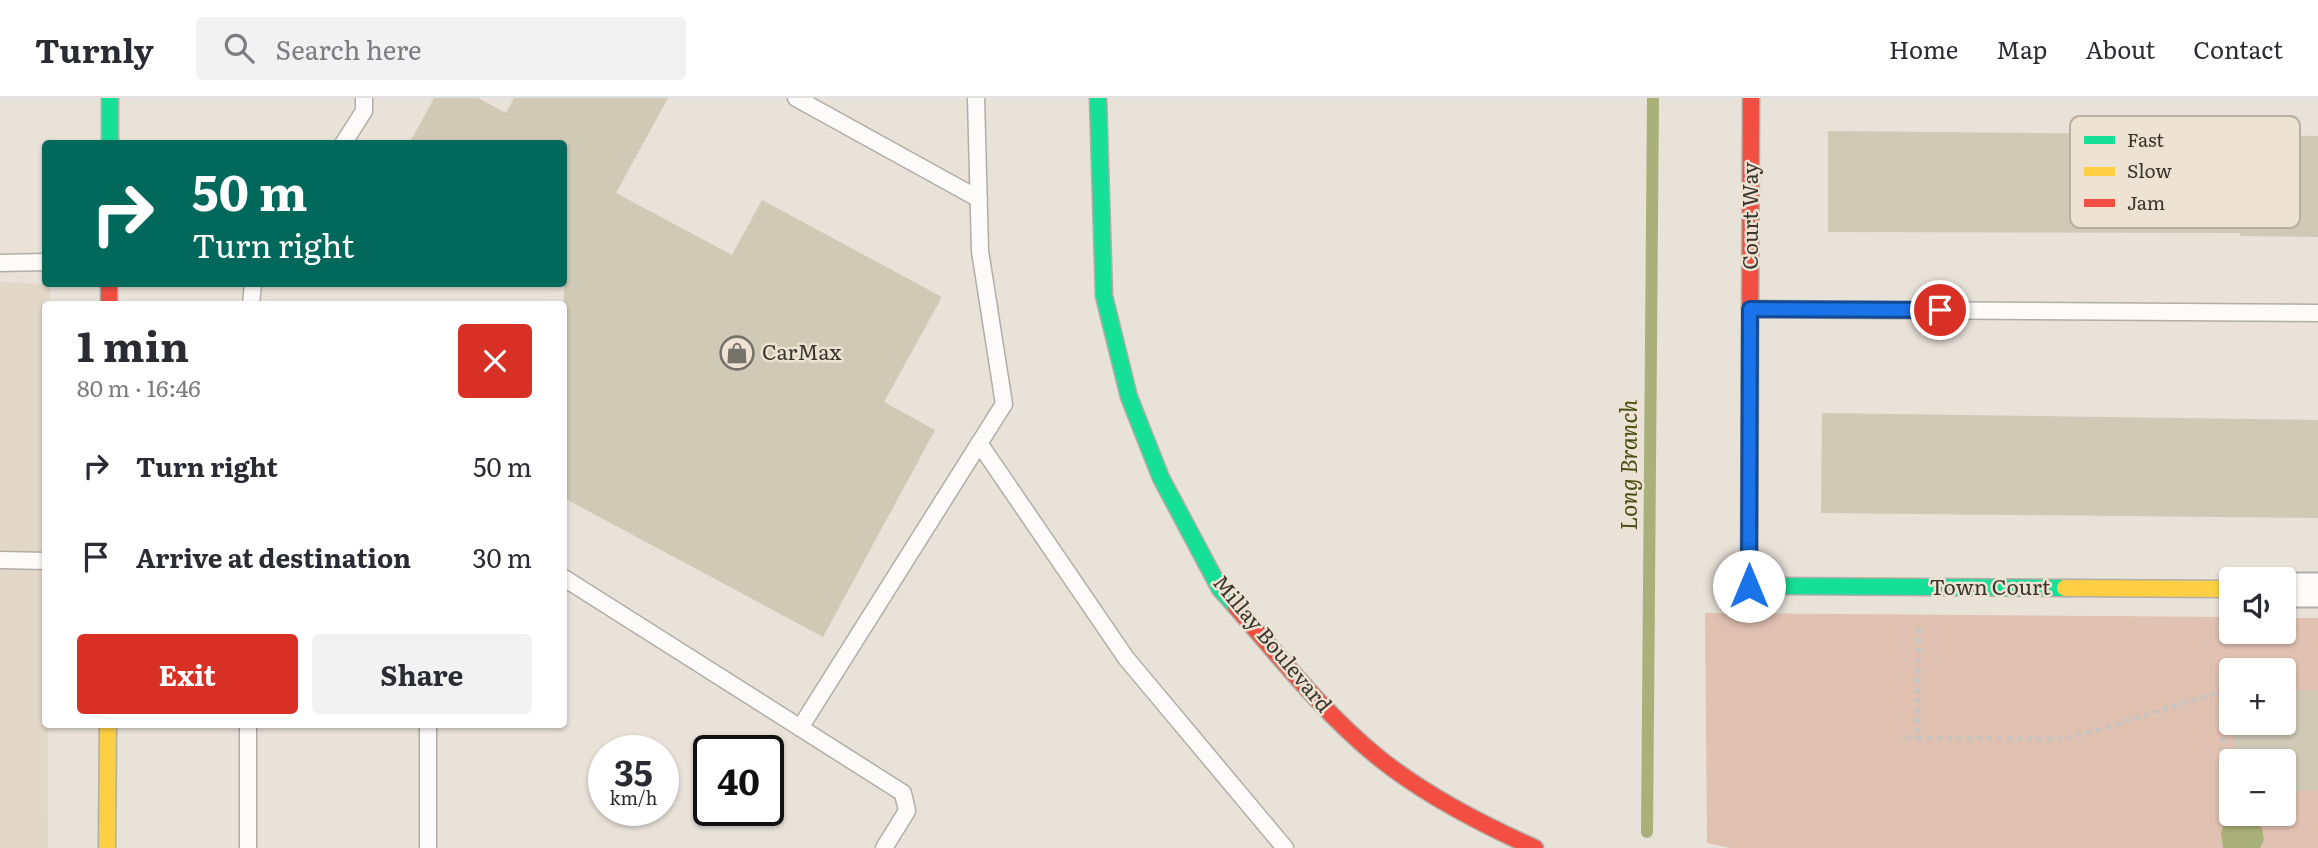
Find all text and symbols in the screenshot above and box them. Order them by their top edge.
search box [196,17,686,80]
text: Turnly [35,24,154,73]
icon: search [220,29,258,67]
text: Search here [276,29,421,68]
text: Home [1889,31,1958,66]
text: Map [1996,31,2047,66]
text: About [2085,31,2155,66]
text: Contact [2193,31,2283,66]
legend [2070,116,2300,228]
text: Fast [2127,125,2164,153]
text: 50 m [192,153,308,226]
text: Slow [2127,156,2172,184]
street label: Court Way [1733,161,1764,270]
icon: right [77,168,168,259]
text: Jam [2127,188,2165,216]
text: Turn right [192,220,354,268]
pin [1910,280,1970,340]
icon: arrive [1921,291,1959,329]
text: 1 min [77,313,189,375]
button: close [458,324,532,398]
shop icon: CarMax [718,334,756,372]
place label: CarMax [762,335,841,366]
text: 80 m · 16:46 [77,370,201,404]
water label: Long Branch [1610,399,1644,530]
text: Turn right [136,446,278,485]
text: 50 m [473,446,532,485]
icon: right [77,447,115,485]
text: Arrive at destination [136,537,411,576]
text: 30 m [472,537,532,576]
icon: arrive [77,538,115,576]
position arrow [1712,549,1786,623]
street label: Millay Boulevard [1207,567,1341,718]
map controls [2219,567,2296,826]
button: sound [2219,567,2296,644]
street label: Town Court [1930,570,2051,601]
button: Exit [77,634,298,714]
button: Share [312,634,532,714]
button: + [2219,658,2296,735]
speed limit sign: 40 [693,735,784,826]
text: 35 [614,745,653,797]
button: − [2219,749,2296,826]
text: km/h [610,784,657,811]

